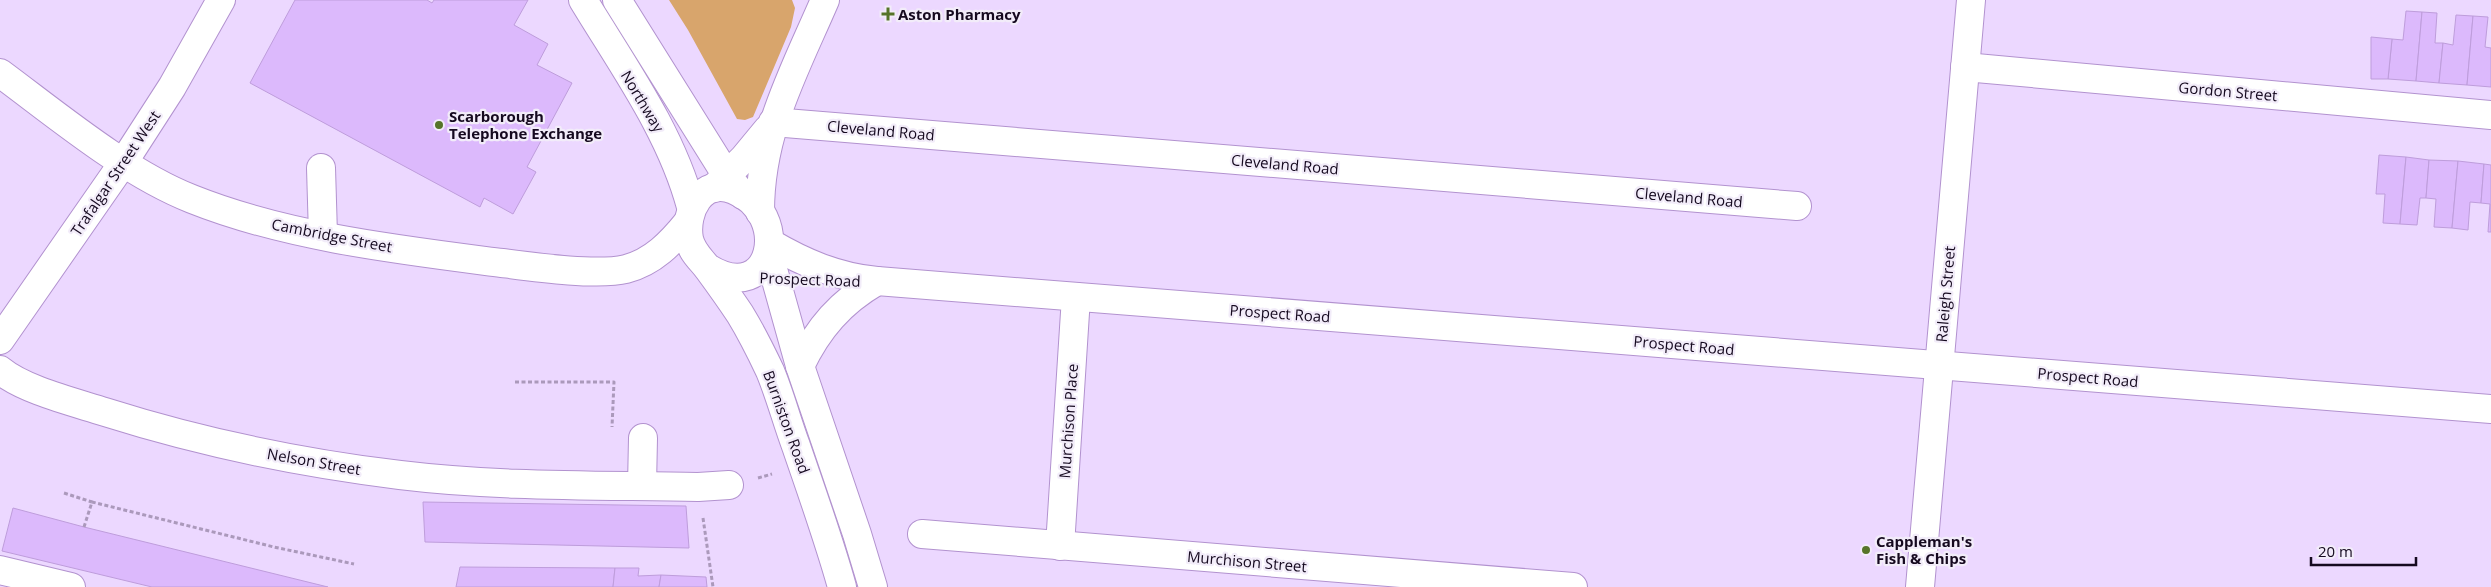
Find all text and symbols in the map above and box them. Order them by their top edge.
place label: Aston Pharmacy [898,4,1021,24]
marker: Aston Pharmacy [882,8,894,20]
street label: Northway [617,67,669,136]
street label: Gordon Street [2178,77,2278,105]
street label: Trafalgar Street West [66,106,164,240]
place label: Scarborough Telephone Exchange [449,106,602,143]
street label: Cleveland Road [826,115,936,145]
marker: Scarborough Telephone Exchange [433,119,445,131]
street label: Cleveland Road [1230,149,1340,179]
street label: Cleveland Road [1634,182,1744,212]
street label: Cambridge Street [270,214,394,256]
street label: Raleigh Street [1931,245,1959,343]
street label: Prospect Road [759,267,861,291]
street label: Prospect Road [1229,299,1331,327]
street label: Prospect Road [1633,331,1735,359]
street label: Murchison Place [1054,363,1082,479]
street label: Prospect Road [2037,363,2139,391]
street label: Burniston Road [759,368,815,476]
street label: Nelson Street [266,443,362,479]
place label: Cappleman's Fish & Chips [1876,531,1972,568]
scale bar [2311,534,2416,566]
text: 20 m [2318,541,2353,561]
marker: Cappleman's Fish & Chips [1860,544,1872,556]
street label: Murchison Street [1186,546,1308,576]

